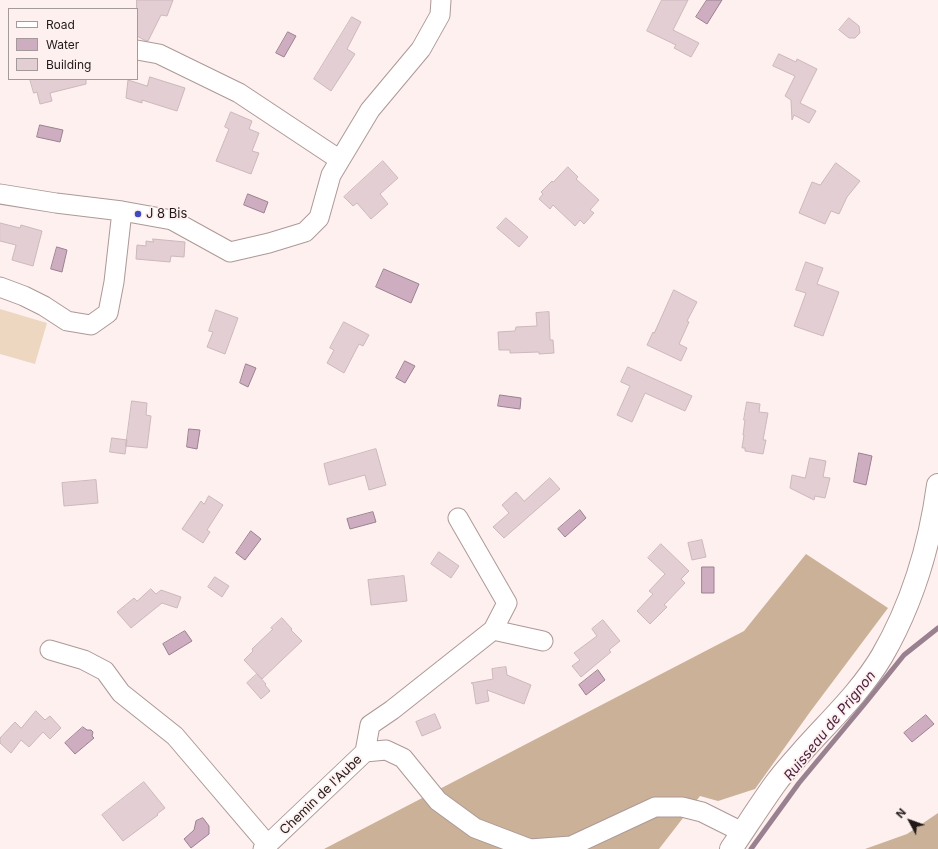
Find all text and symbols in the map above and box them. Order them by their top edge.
legend [8,8,138,80]
text: Road [46,17,75,32]
text: Water [46,37,79,52]
text: Building [46,57,91,72]
place label: J 8 Bis [146,206,187,222]
marker: J 8 Bis [133,209,143,219]
water label: Ruisseau de Prignon [781,668,879,784]
street label: Chemin de l'Aube [277,752,365,838]
north arrow [890,801,930,841]
text: N [893,805,909,821]

